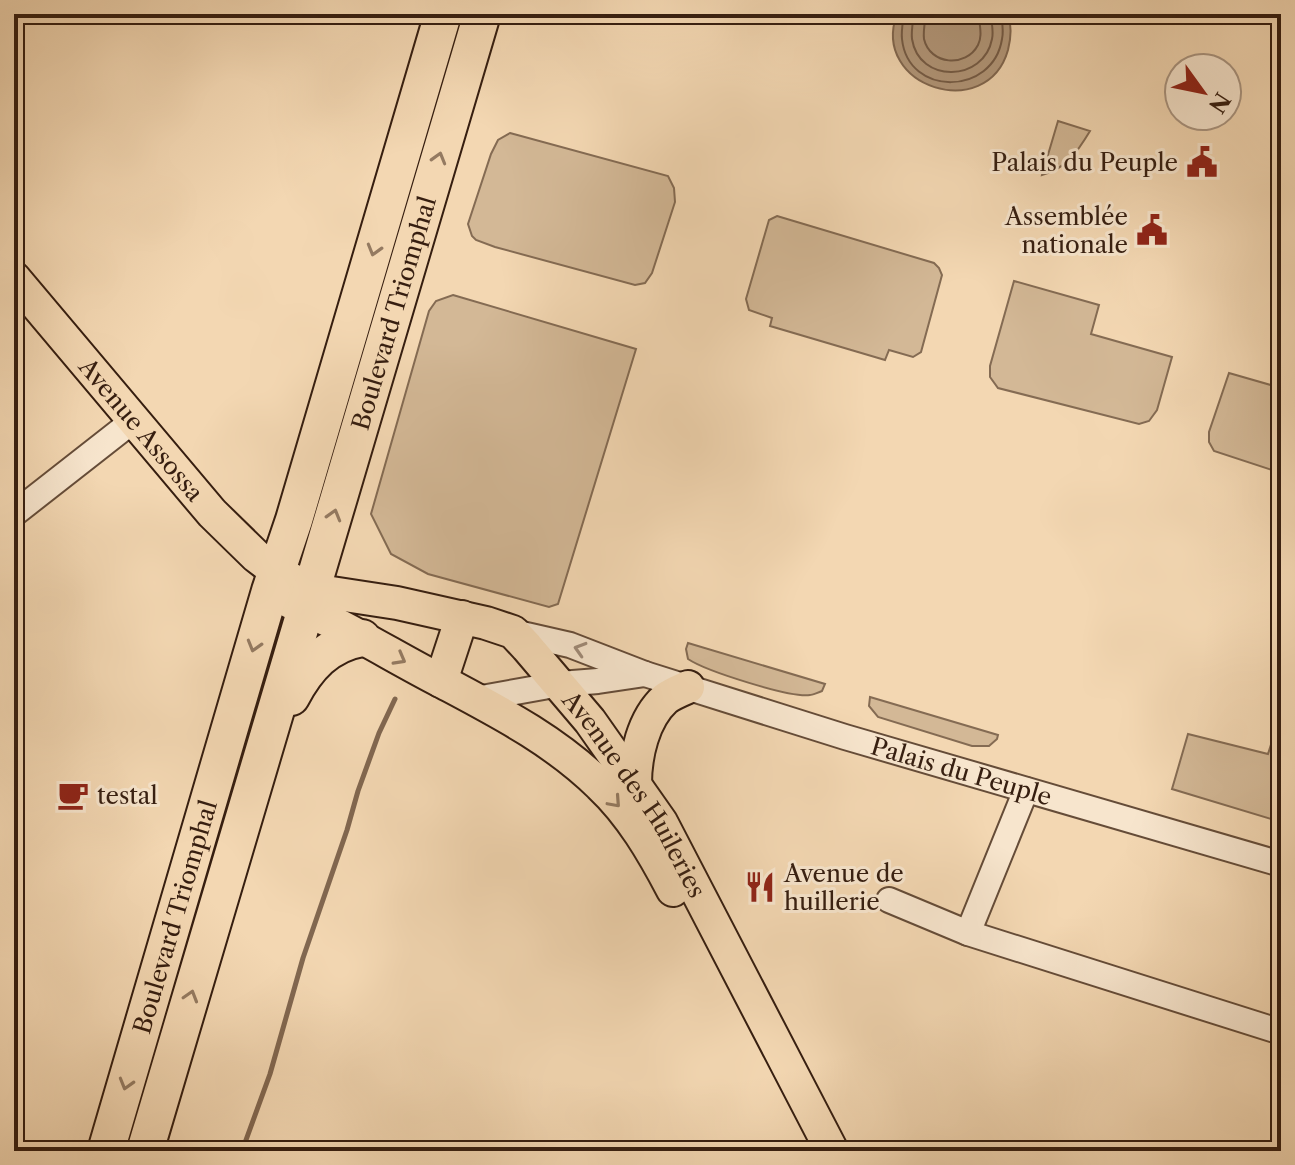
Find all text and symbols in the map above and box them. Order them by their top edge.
north arrow [1163,52,1243,132]
text: N [1203,87,1236,118]
public building icon: Palais du Peuple [1185,145,1219,179]
place label: Palais du Peuple [991,148,1178,177]
one-way arrow [430,152,446,165]
street label: Boulevard Triomphal [345,193,442,433]
place label: Assemblée nationale [1004,202,1128,259]
public building icon: Assemblée nationale [1135,213,1169,247]
one-way arrow [367,242,383,256]
street label: Avenue Assossa [73,351,210,507]
one-way arrow [324,508,341,522]
one-way arrow [247,639,263,653]
one-way arrow [574,642,588,658]
one-way arrow [391,649,406,665]
street label: Avenue des Huileries [556,685,712,902]
street label: Palais du Peuple [868,731,1055,811]
cafe icon: testal [56,778,90,812]
place label: testal [97,781,158,810]
one-way arrow [605,792,620,807]
street label: Boulevard Triomphal [127,797,223,1037]
place label: Avenue de huillerie [783,859,904,916]
restaurant icon: Avenue de huillerie [743,870,777,904]
one-way arrow [182,989,198,1003]
one-way arrow [119,1076,135,1090]

